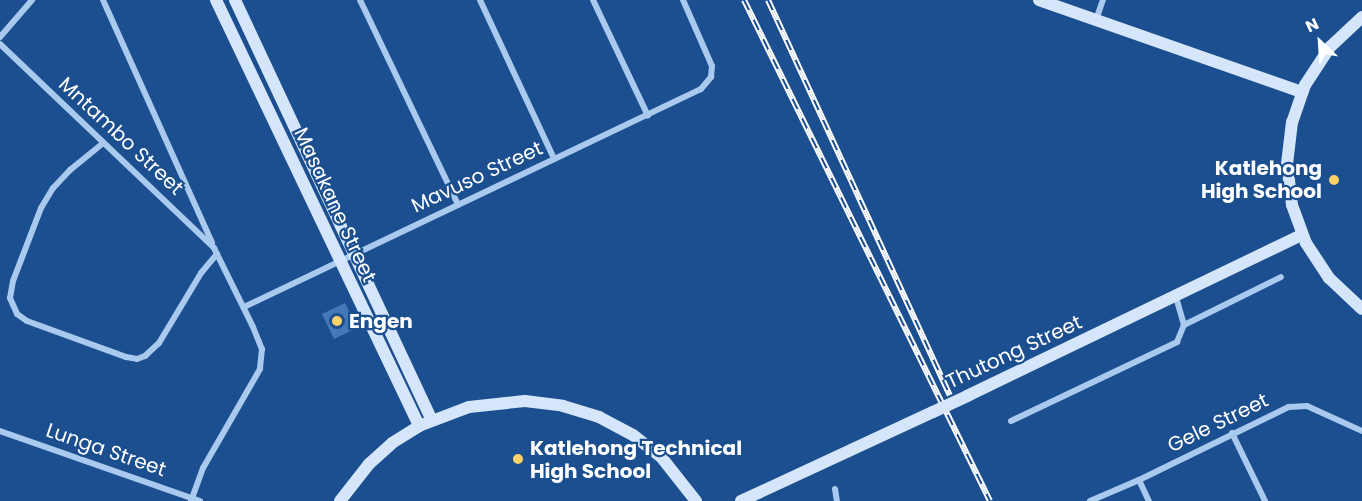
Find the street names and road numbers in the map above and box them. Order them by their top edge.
street label: Mntambo Street [54,72,188,200]
street label: Masakane Street [289,124,381,286]
street label: Mavuso Street [408,136,546,218]
street label: Thutong Street [942,310,1086,394]
street label: Gele Street [1164,388,1272,458]
street label: Lunga Street [43,418,169,482]

